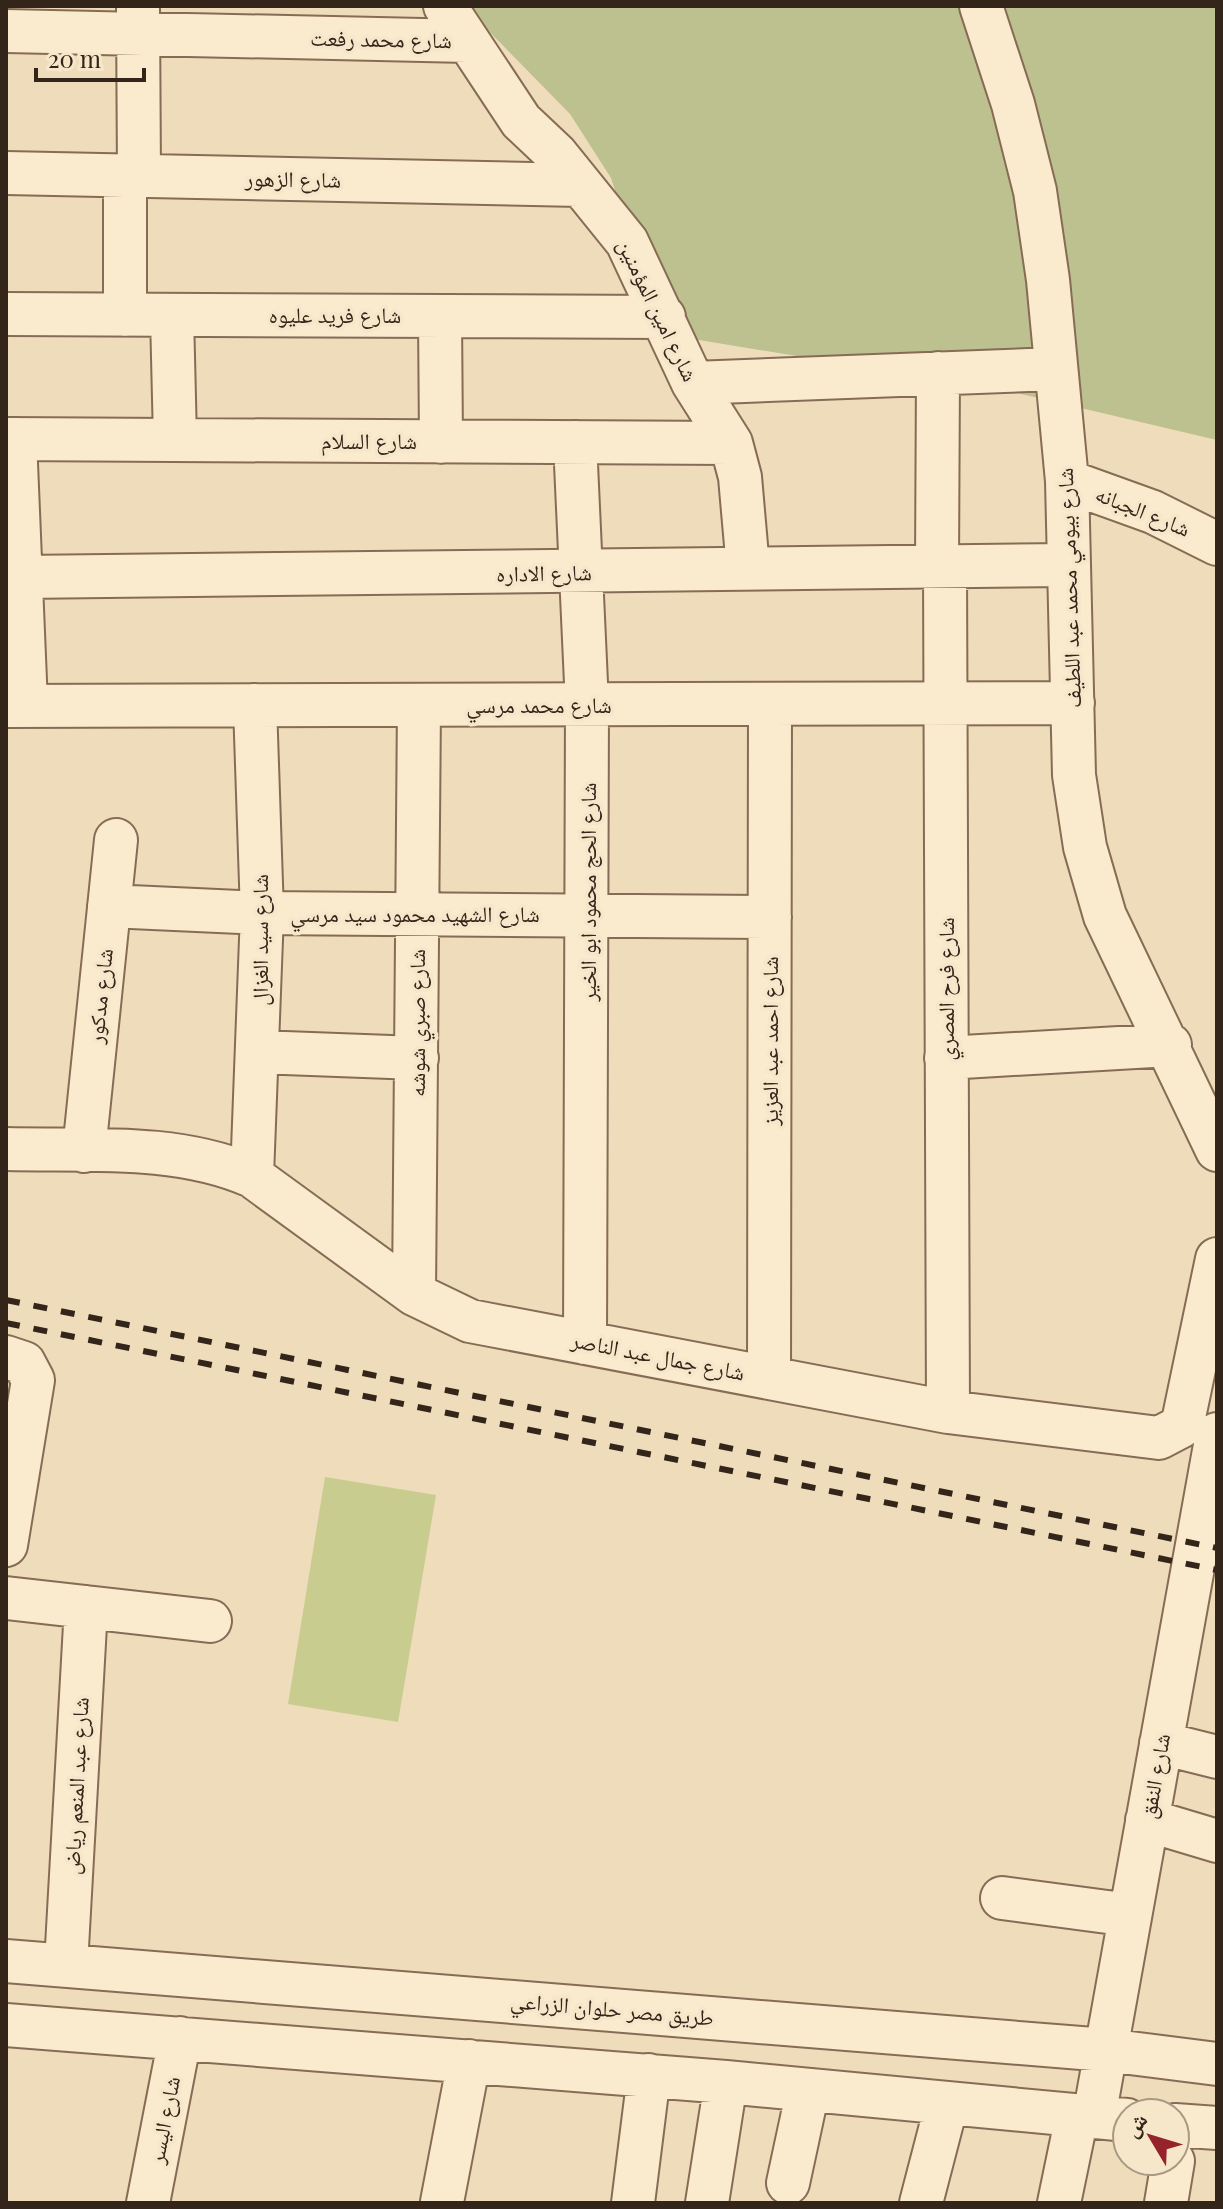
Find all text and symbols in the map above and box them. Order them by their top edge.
street label: شارع محمد رفعت [310,22,452,54]
scale bar [36,32,144,82]
text: 20 m [48,42,101,74]
street label: شارع الزهور [244,162,341,194]
street label: شارع امين المؤمنين [611,233,706,386]
street label: شارع فريد عليوه [269,299,401,329]
street label: شارع السلام [321,425,417,456]
street label: شارع بيومي محمد عبد اللطيف [1049,467,1091,709]
street label: شارع الجبانه [1091,477,1195,543]
street label: شارع الاداره [496,556,592,588]
street label: شارع محمد مرسي [466,689,612,723]
street label: شارع الحج محمود ابو الخير [572,782,602,1003]
street label: شارع سيد الغزال [244,874,274,1006]
street label: شارع الشهيد محمود سيد مرسي [290,898,540,932]
street label: شارع فرح المصري [930,917,964,1061]
street label: شارع مدكور [79,947,119,1046]
street label: شارع صبري شوشه [401,949,435,1097]
street label: شارع احمد عبد العزيز [754,956,784,1127]
street label: شارع جمال عبد الناصر [568,1323,747,1387]
street label: شارع عبد المنعم رياض [55,1696,96,1876]
street label: شارع النفق [1132,1731,1176,1821]
street label: طريق مصر حلوان الزراعي [509,1984,715,2035]
street label: شارع اليسر [140,2073,186,2167]
north arrow [1111,2097,1191,2177]
text: ش [1115,2106,1153,2143]

